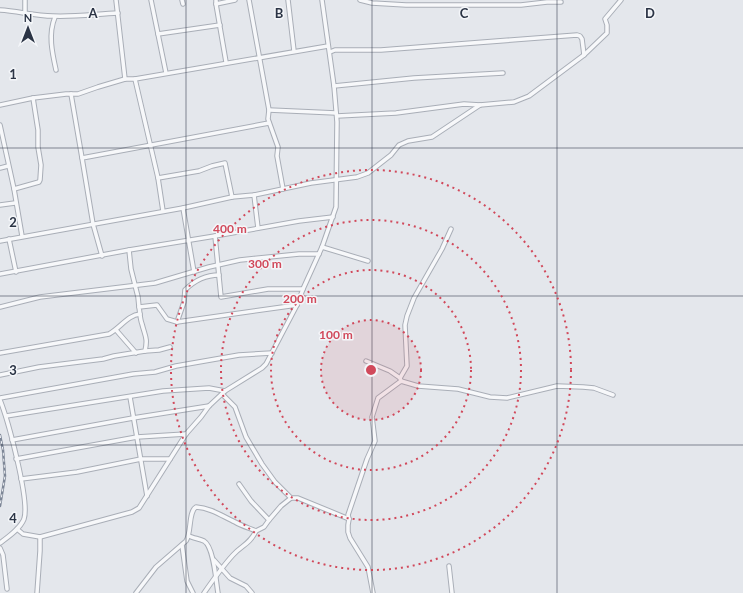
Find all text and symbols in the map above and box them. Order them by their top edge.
text: A [87,5,98,21]
text: B [275,5,284,21]
text: C [460,5,469,21]
text: D [645,5,655,21]
north arrow [8,8,48,48]
text: N [24,11,32,24]
text: 1 [9,66,17,82]
text: 2 [9,214,17,230]
text: 400 m [213,221,247,236]
text: 300 m [248,256,282,271]
text: 200 m [283,291,317,306]
text: 100 m [319,327,353,342]
text: 3 [9,362,17,378]
centre of rings [364,363,378,377]
text: 4 [9,510,17,526]

